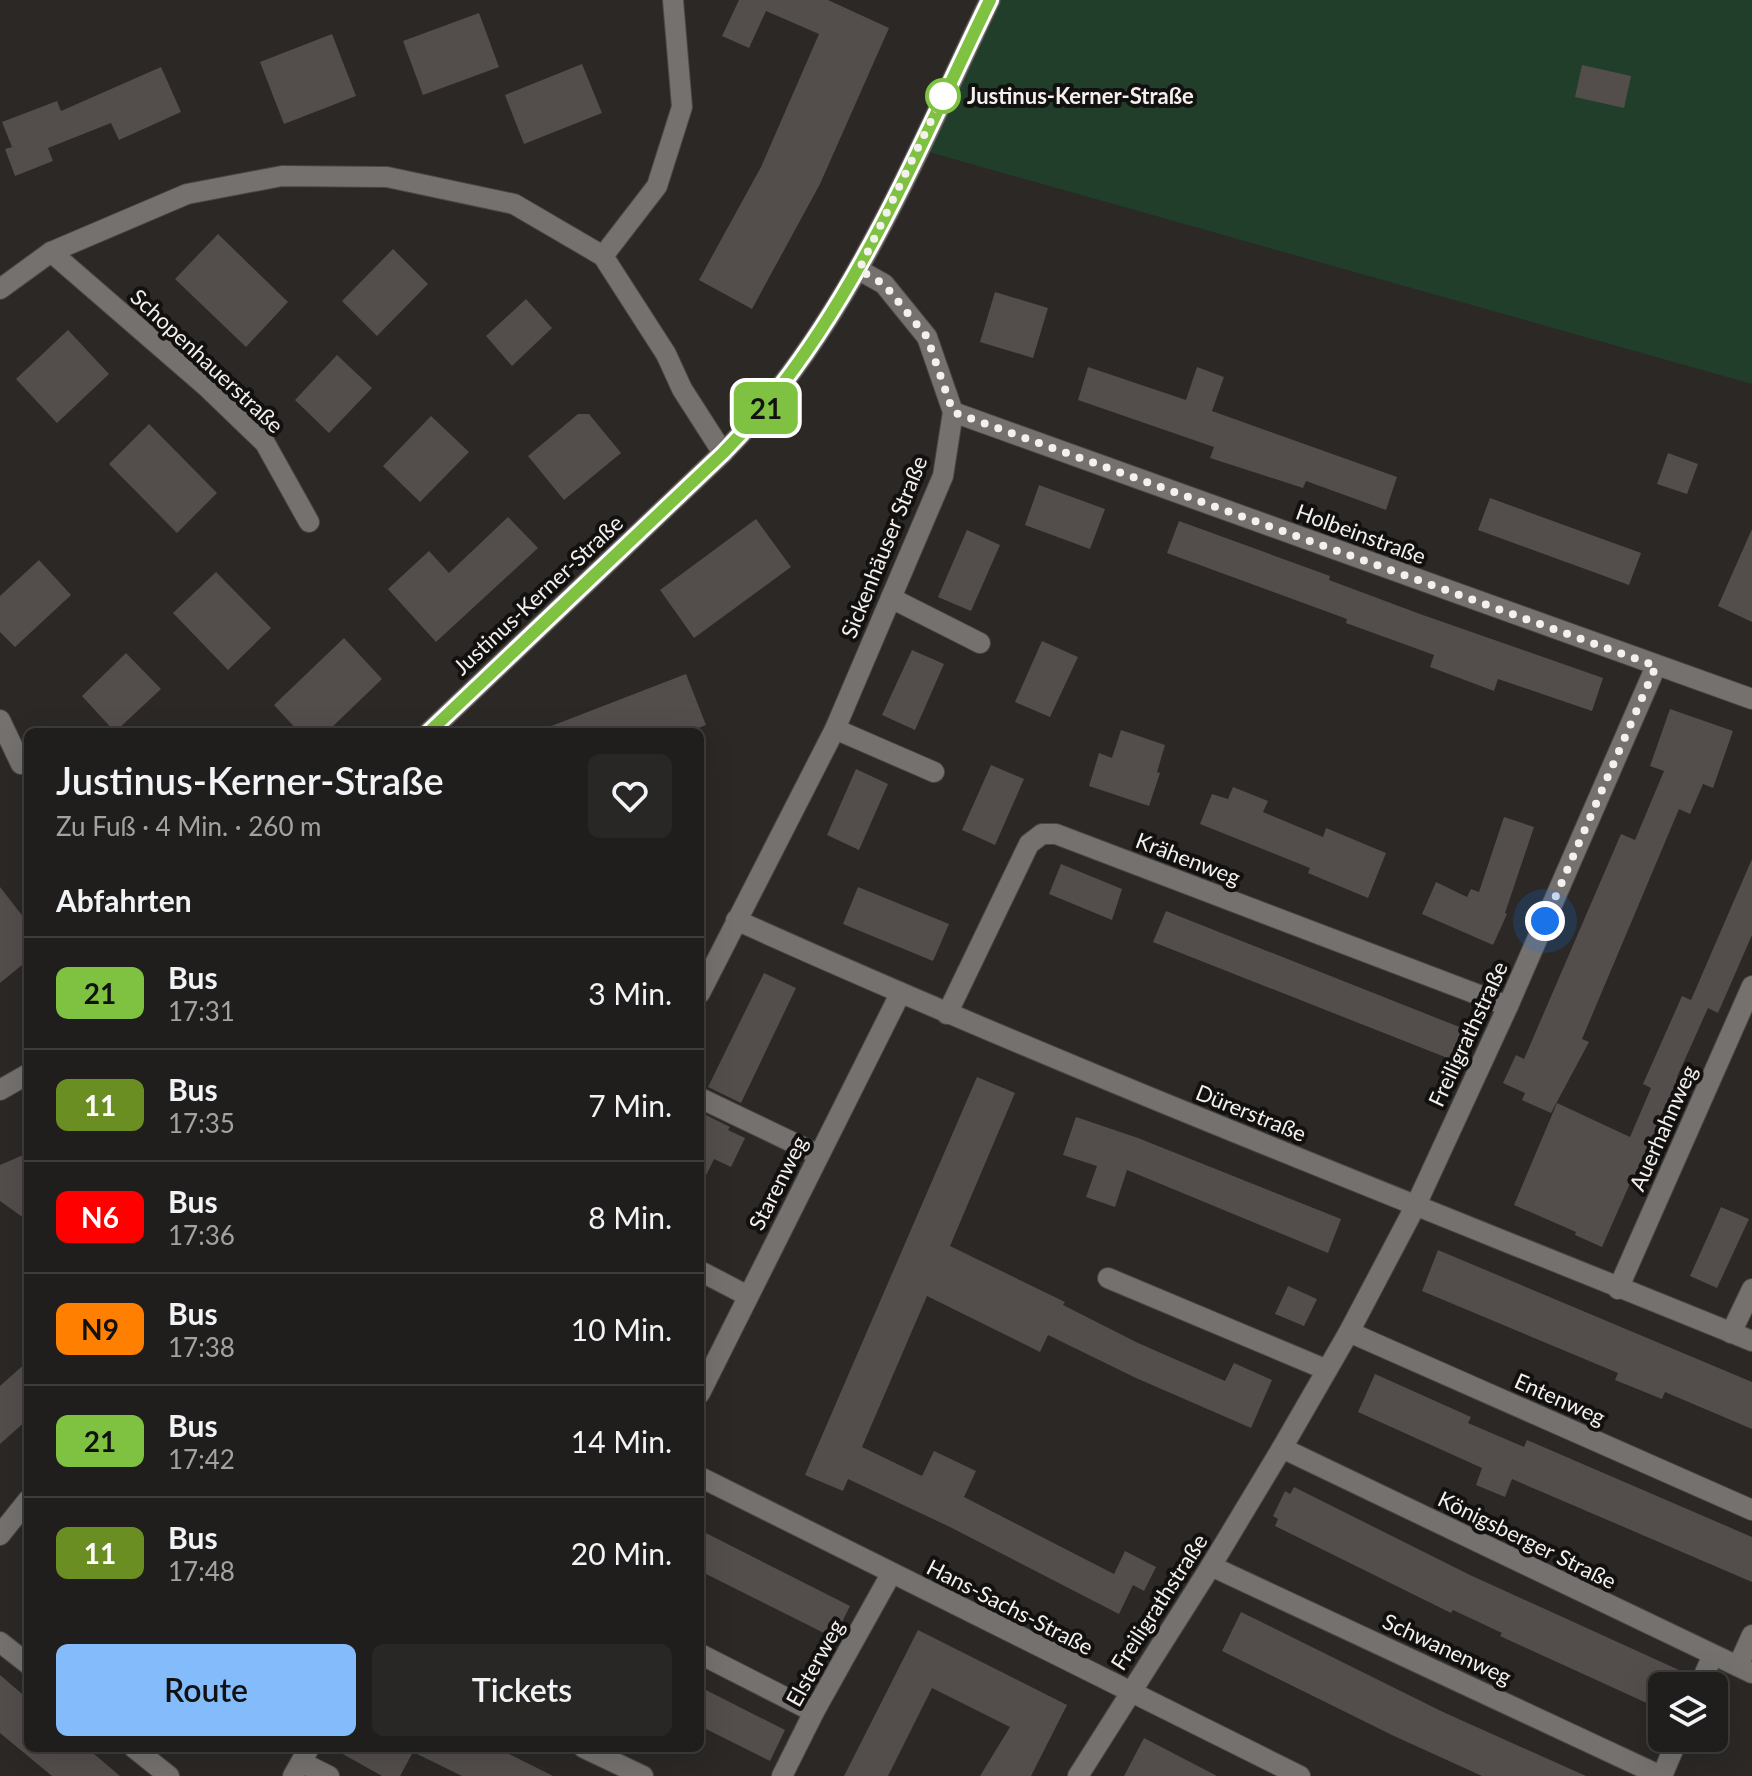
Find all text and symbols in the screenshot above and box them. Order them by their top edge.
marker: Justinus-Kerner-Straße [926,79,960,113]
place label: Justinus-Kerner-Straße [967,82,1194,109]
street label: Schopenhauerstraße [125,283,289,438]
line badge: 21 [730,382,802,434]
text: 21 [750,391,782,425]
street label: Sickenhäuser Straße [835,452,932,642]
street label: Holbeinstraße [1293,498,1430,570]
street label: Justinus-Kerner-Straße [447,509,628,680]
button: heart [588,754,672,838]
text: Justinus-Kerner-Straße [56,757,444,803]
text: Zu Fuß · 4 Min. · 260 m [56,810,322,842]
street label: Krähenweg [1132,826,1244,891]
text: Abfahrten [56,882,192,918]
your location [1525,901,1565,941]
street label: Freiligrathstraße [1422,957,1513,1111]
text: Bus [168,959,218,995]
text: 3 Min. [588,975,672,1011]
text: 21 [84,976,116,1010]
text: 17:31 [168,995,235,1027]
street label: Auerhahnweg [1623,1061,1702,1195]
text: Bus [168,1071,218,1107]
street label: Dürerstraße [1192,1078,1310,1147]
text: 7 Min. [588,1087,672,1123]
text: 11 [84,1088,116,1122]
text: 17:35 [168,1107,235,1139]
street label: Starenweg [742,1131,813,1234]
text: Bus [168,1183,218,1219]
text: 8 Min. [588,1199,672,1235]
text: N6 [81,1200,119,1234]
text: 17:36 [168,1219,235,1251]
text: Bus [168,1295,218,1331]
text: 10 Min. [571,1311,672,1347]
text: N9 [81,1312,119,1346]
text: 17:38 [168,1331,235,1363]
street label: Entenweg [1511,1367,1610,1430]
text: Bus [168,1407,218,1443]
text: 14 Min. [571,1423,672,1459]
text: 21 [84,1424,116,1458]
text: 17:42 [168,1443,235,1475]
street label: Königsberger Straße [1434,1485,1621,1594]
text: Bus [168,1519,218,1555]
street label: Freiligrathstraße [1104,1528,1213,1675]
text: 20 Min. [571,1535,672,1571]
text: 11 [84,1536,116,1570]
street label: Hans-Sachs-Straße [923,1553,1098,1660]
text: 17:48 [168,1555,235,1587]
street label: Schwanenweg [1379,1607,1516,1690]
street label: Elsterweg [780,1615,849,1711]
button: Route [56,1644,356,1736]
button: Tickets [372,1644,672,1736]
map controls [1648,1672,1728,1752]
button: layers [1648,1672,1728,1752]

